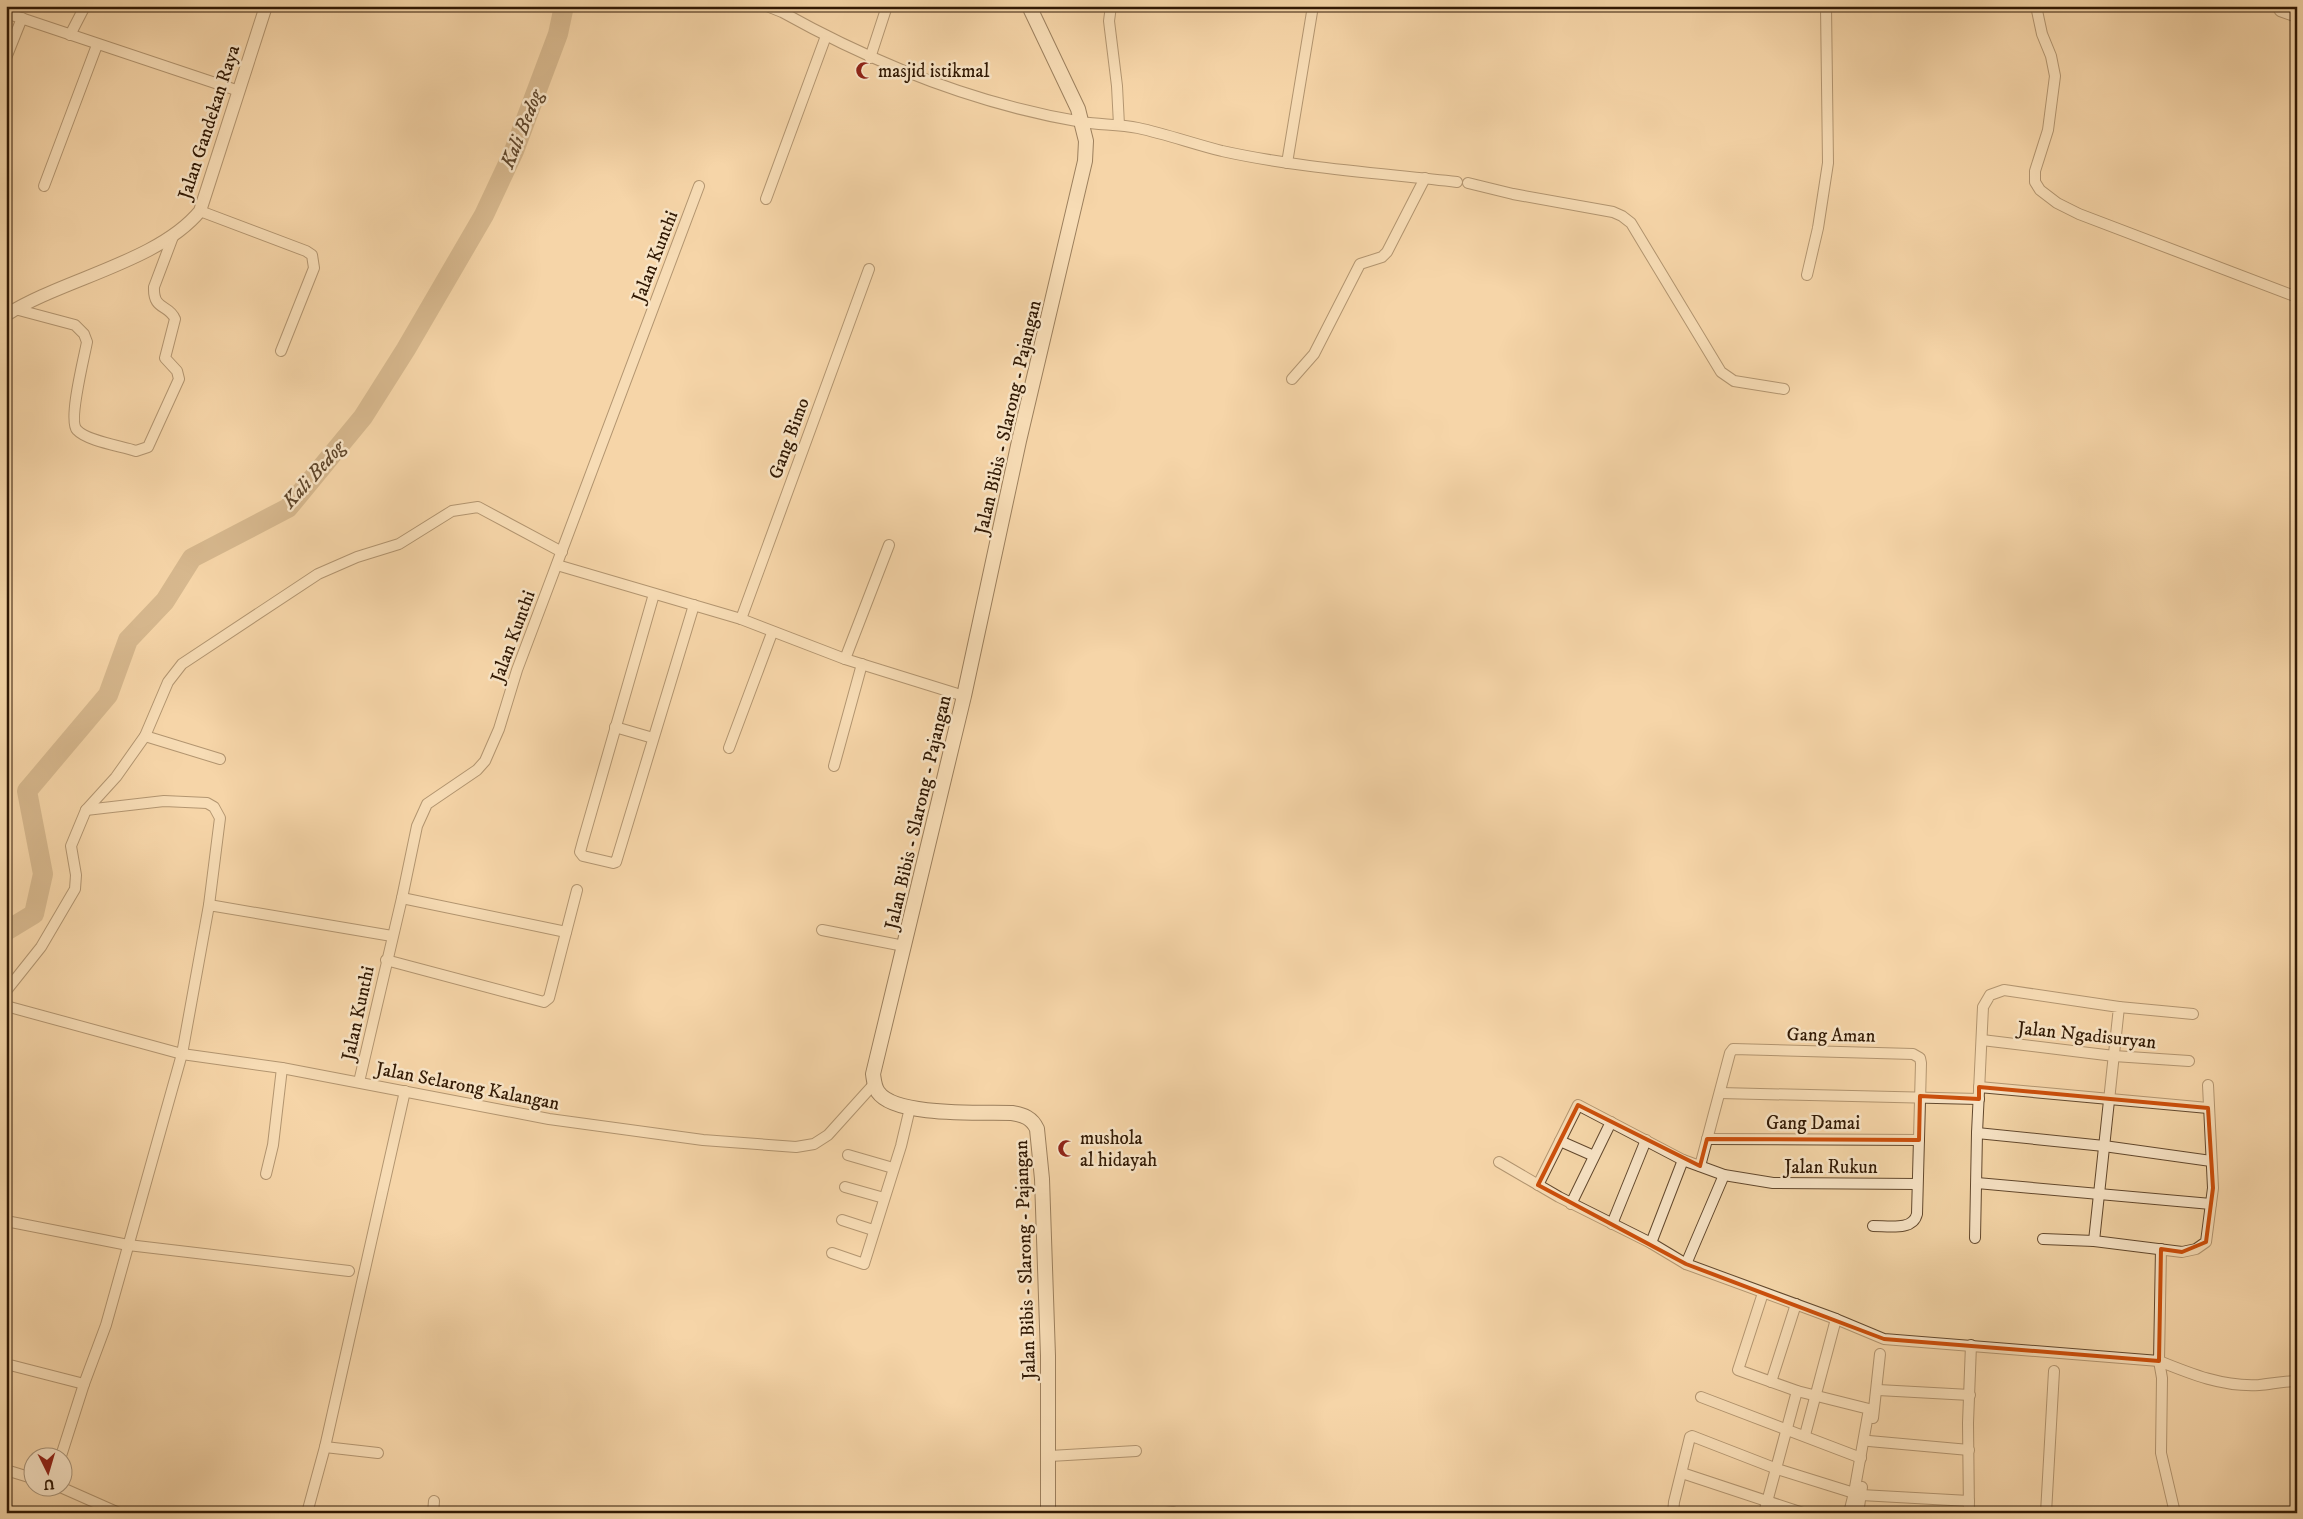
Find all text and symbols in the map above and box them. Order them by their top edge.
street label: Jalan Gandekan Raya [173,42,245,204]
mosque icon: masjid istikmal [854,60,874,80]
place label: masjid istikmal [878,60,990,83]
water label: Kali Bedog [495,85,550,173]
street label: Jalan Kunthi [627,207,683,307]
street label: Jalan Bibis - Slarong - Pajangan [970,298,1047,539]
street label: Gang Bimo [764,395,815,482]
water label: Kali Bedog [277,435,352,515]
street label: Jalan Kunthi [485,587,541,688]
street label: Jalan Bibis - Slarong - Pajangan [880,693,957,934]
street label: Jalan Kunthi [337,964,380,1065]
street label: Jalan Ngadisuryan [2014,1017,2157,1054]
street label: Gang Aman [1786,1023,1876,1048]
street label: Jalan Selarong Kalangan [372,1057,562,1116]
street label: Gang Damai [1766,1112,1860,1135]
place label: mushola al hidayah [1080,1127,1157,1172]
mosque icon: mushola al hidayah [1056,1138,1076,1158]
street label: Jalan Bibis - Slarong - Pajangan [1010,1140,1041,1382]
street label: Jalan Rukun [1782,1156,1878,1179]
north arrow [22,1446,72,1496]
text: U [43,1475,55,1493]

